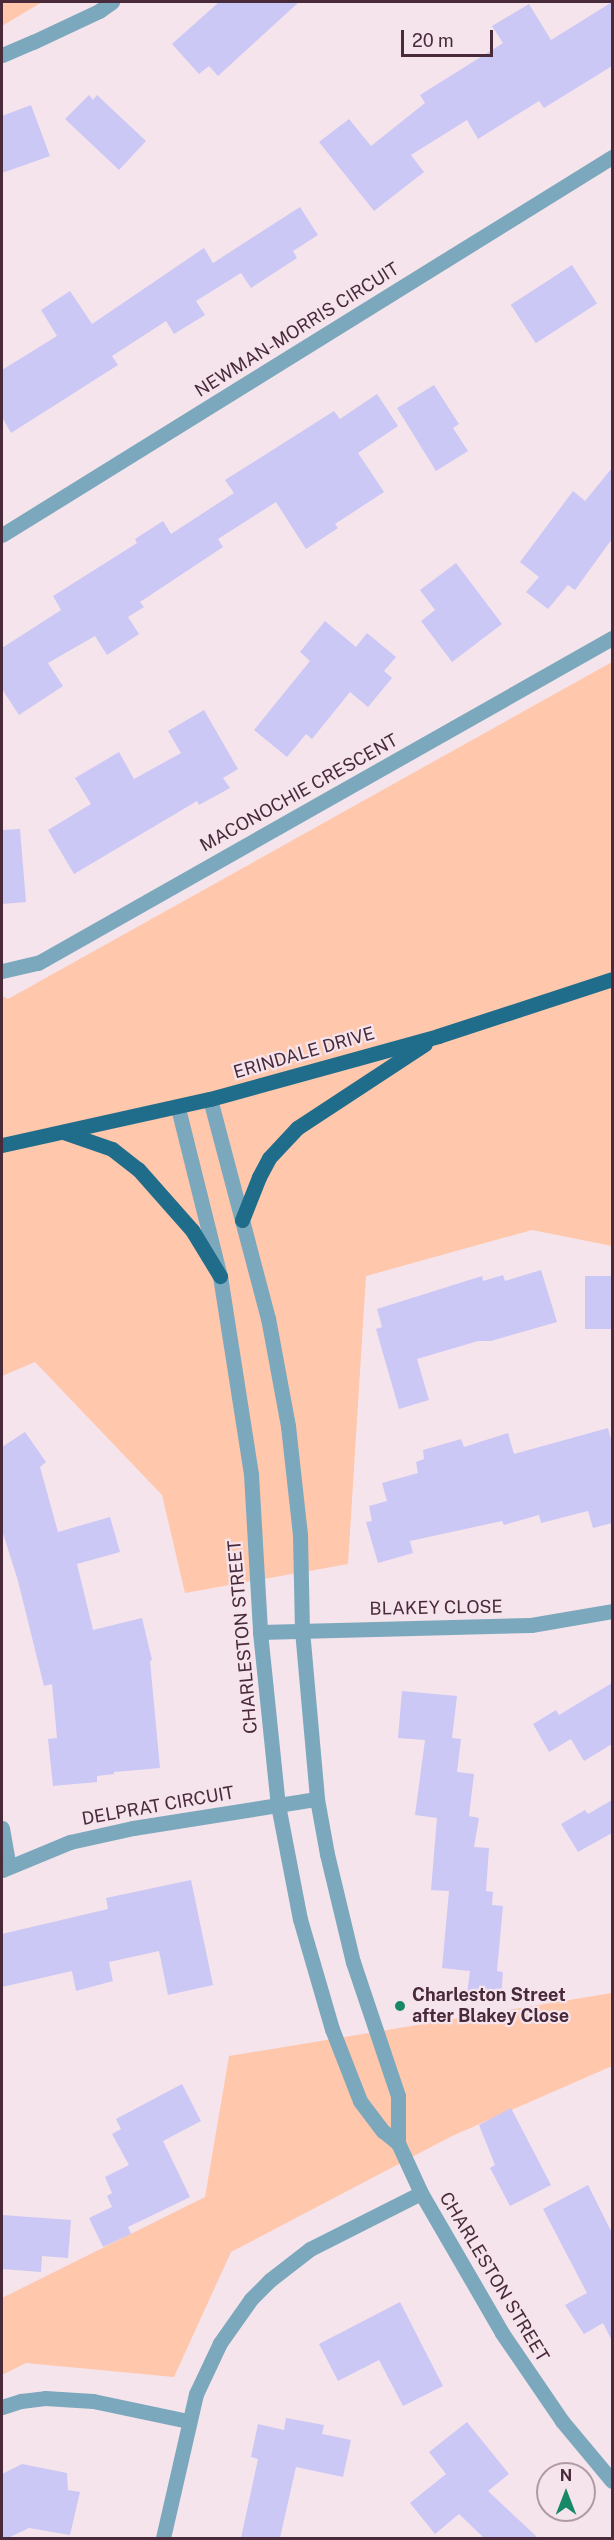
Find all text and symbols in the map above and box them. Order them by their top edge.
scale bar [404,18,496,56]
text: 20 m [412,30,454,51]
street label: NEWMAN-MORRIS CIRCUIT [191,258,403,402]
street label: MACONOCHIE CRESCENT [196,730,402,856]
street label: ERINDALE DRIVE [231,1023,377,1083]
street label: CHARLESTON STREET [224,1539,262,1735]
street label: BLAKEY CLOSE [369,1596,503,1620]
street label: DELPRAT CIRCUIT [80,1782,236,1830]
place label: Charleston Street after Blakey Close [412,1985,569,2028]
marker: Charleston Street after Blakey Close [393,1999,407,2013]
street label: CHARLESTON STREET [435,2188,553,2366]
north arrow [536,2462,596,2522]
text: N [560,2466,572,2485]

